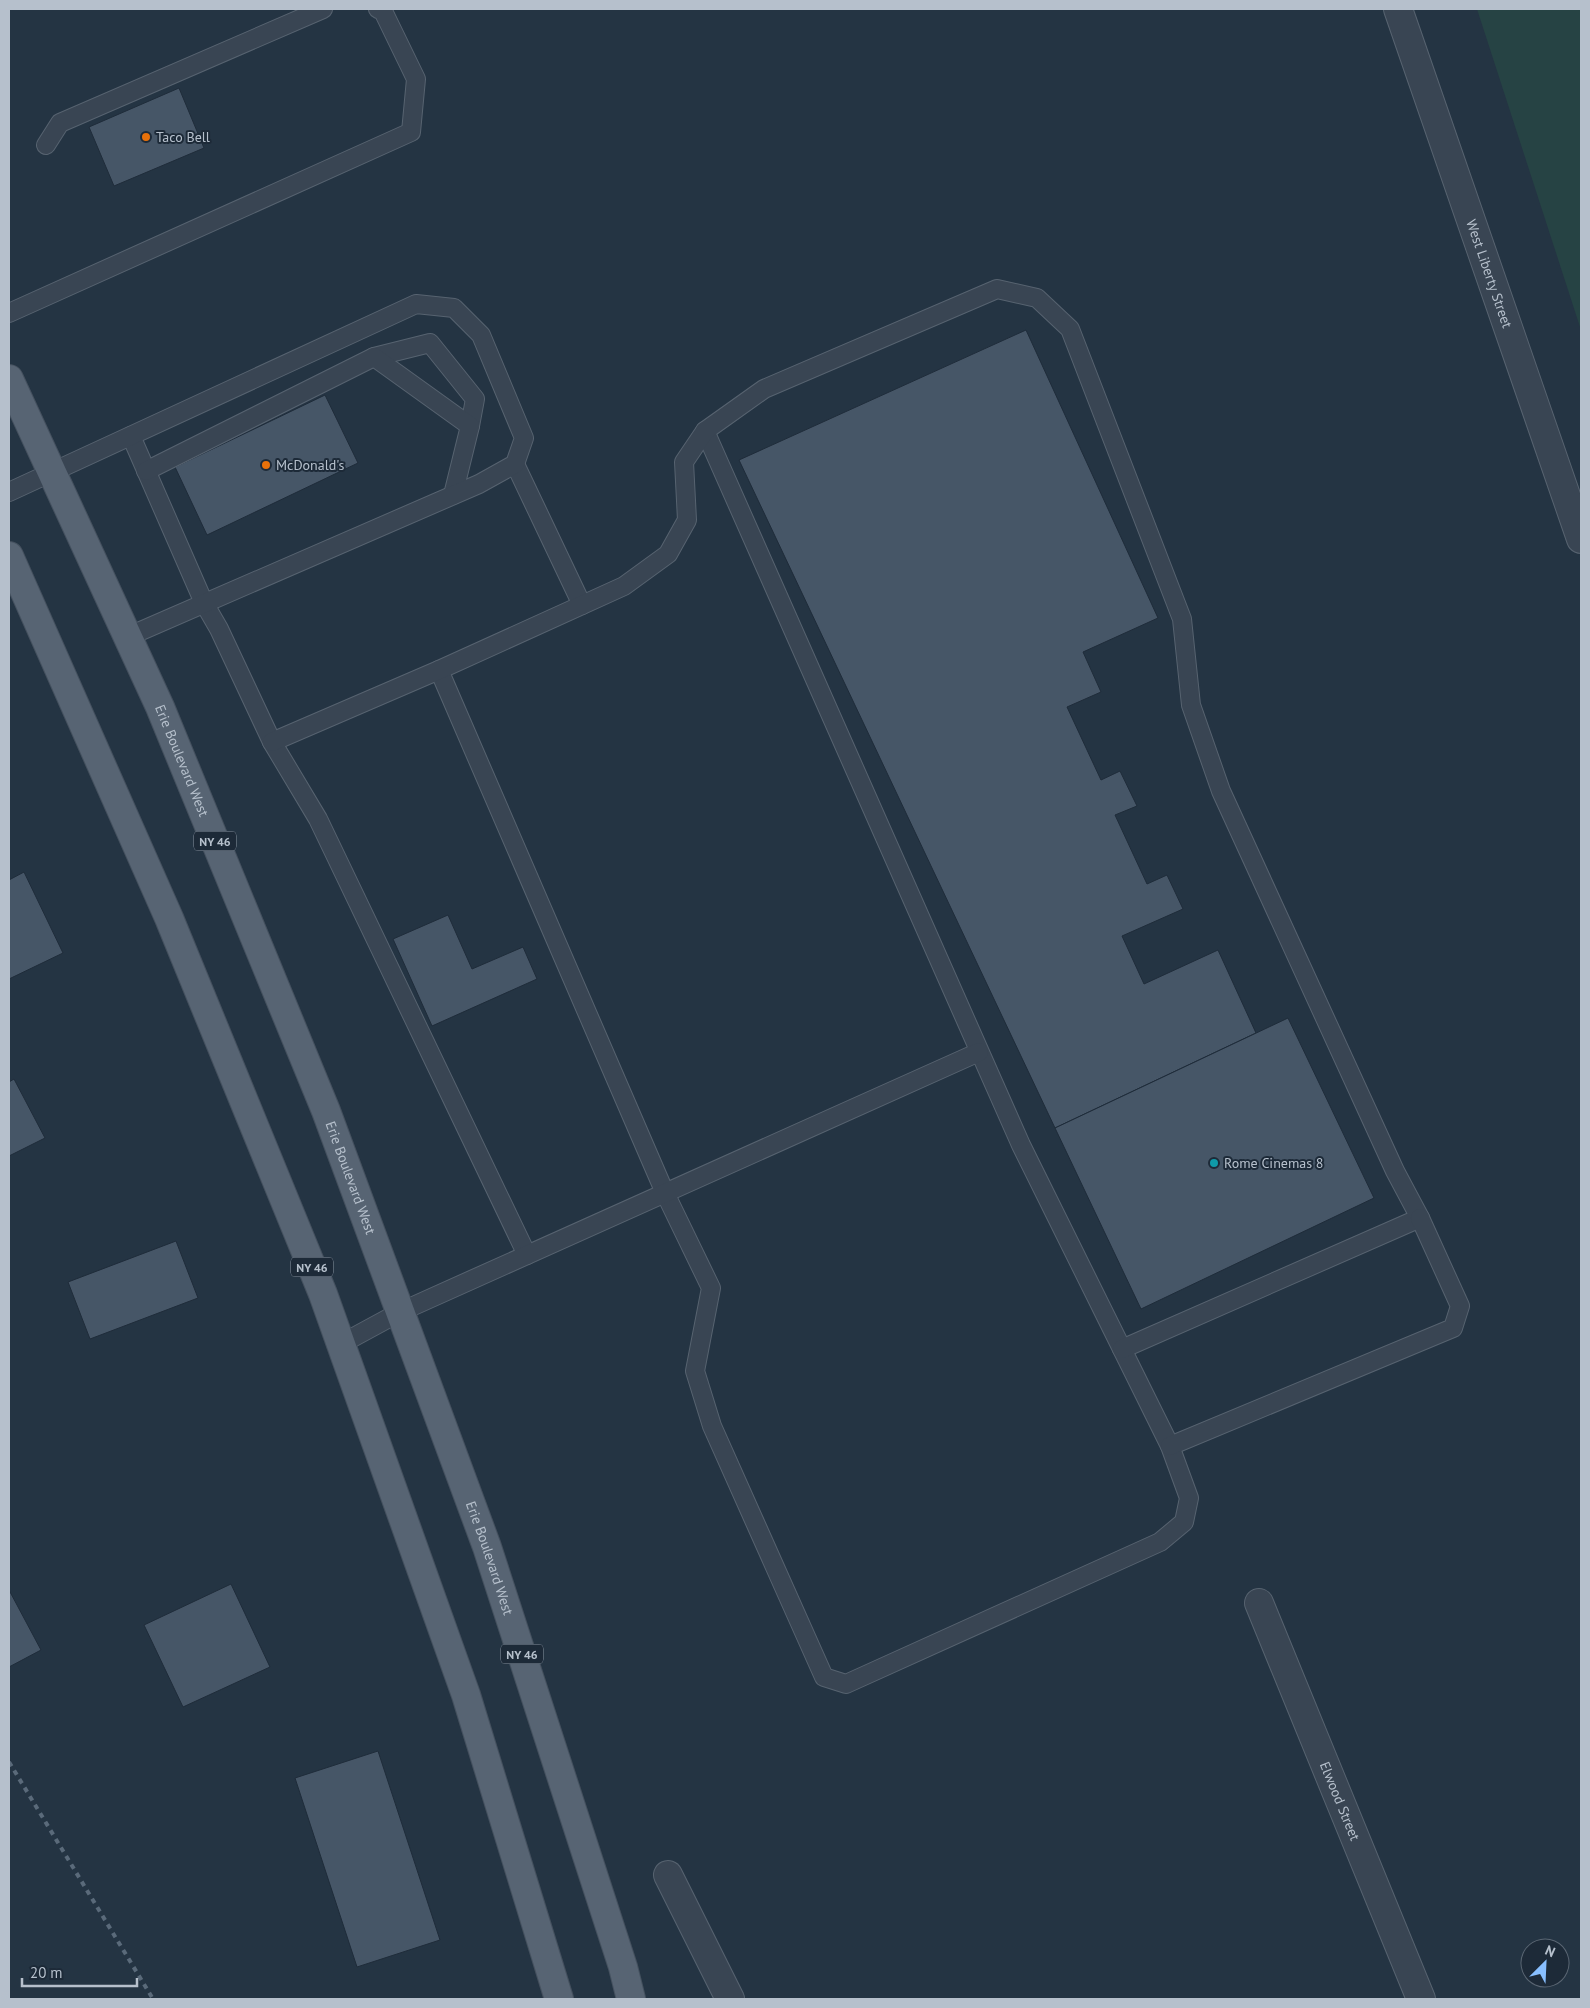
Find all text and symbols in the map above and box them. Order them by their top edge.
place label: Taco Bell [156,128,210,146]
marker: Taco Bell [140,131,152,143]
street label: West Liberty Street [1462,217,1517,331]
place label: McDonald's [276,456,344,474]
marker: McDonald's [260,459,272,471]
street label: Erie Boulevard West [151,702,213,819]
road number: NY 46 [194,831,236,850]
street label: Erie Boulevard West [322,1119,380,1237]
place label: Rome Cinemas 8 [1224,1154,1323,1172]
marker: Rome Cinemas 8 [1208,1157,1220,1169]
road number: NY 46 [291,1258,333,1276]
street label: Erie Boulevard West [462,1499,518,1618]
road number: NY 46 [501,1645,543,1664]
street label: Elwood Street [1316,1759,1364,1844]
north arrow [1520,1938,1570,1988]
text: N [1542,1941,1558,1961]
scale bar [22,1956,138,1988]
text: 20 m [30,1963,63,1982]

